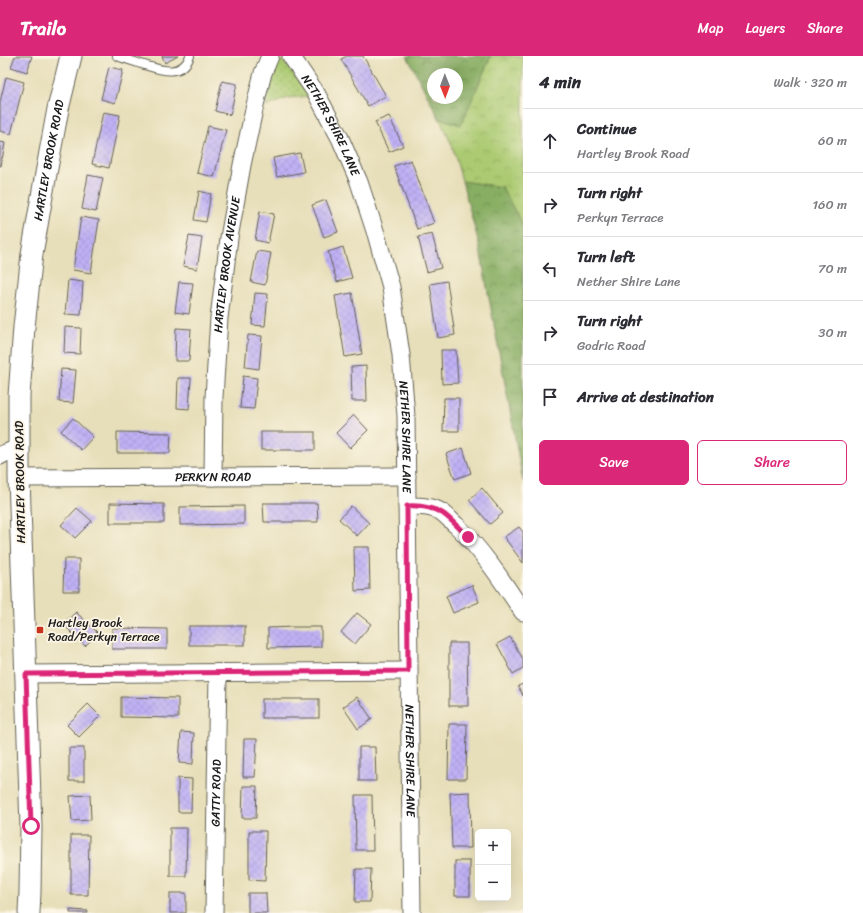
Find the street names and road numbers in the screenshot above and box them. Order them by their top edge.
street label: NETHER SHIRE LANE [295,70,367,181]
street label: HARTLEY BROOK ROAD [27,97,71,223]
street label: HARTLEY BROOK AVENUE [207,194,247,333]
street label: NETHER SHIRE LANE [392,380,418,494]
street label: HARTLEY BROOK ROAD [8,420,32,543]
street label: PERKYN ROAD [175,466,252,488]
street label: NETHER SHIRE LANE [398,704,422,818]
street label: GATTY ROAD [204,759,228,827]

